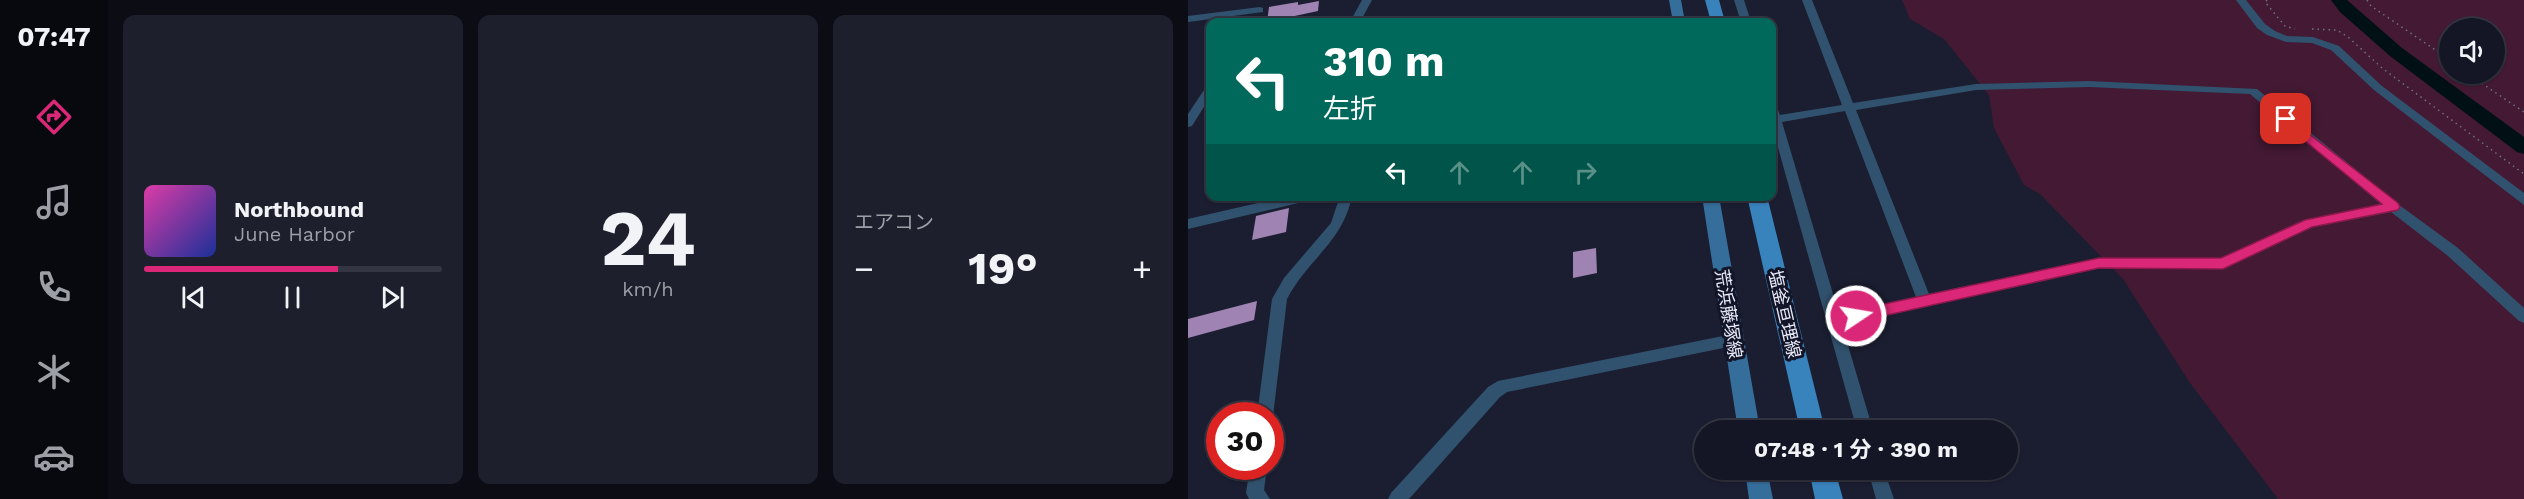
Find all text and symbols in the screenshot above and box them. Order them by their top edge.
map controls [2439,18,2505,84]
button: sound [2439,18,2505,84]
text: 07:47 [17,21,91,53]
text: 310 m [1323,37,1445,86]
icon: left [1224,42,1302,120]
text: 左折 [1323,93,1377,125]
pin [2260,93,2311,144]
icon: directions [33,96,75,138]
icon: arrive [2269,102,2302,135]
icon: left [1380,156,1413,189]
icon: ahead [1443,156,1476,189]
icon: ahead [1506,156,1539,189]
icon: right [1569,156,1602,189]
icon: music [33,181,75,223]
text: 24 [600,192,696,284]
text: Northbound [234,197,364,222]
text: エアコン [854,210,934,234]
text: June Harbor [234,222,355,246]
text: 19° [968,242,1038,295]
text: − [854,249,874,288]
text: + [1132,249,1152,288]
icon: phone [33,266,75,308]
street label: 荒浜藤塚線 [1712,268,1746,360]
street label: 塩釜亘理線 [1765,268,1805,360]
text: km/h [622,277,674,301]
icon: previous [177,281,210,314]
icon: pause [276,281,309,314]
icon: next [376,281,409,314]
position arrow [1824,284,1888,348]
icon: climate [33,351,75,393]
speed limit sign: 30 [1206,402,1284,480]
icon: car [33,436,75,478]
text: 07:48 · 1 分 · 390 m [1754,437,1958,462]

